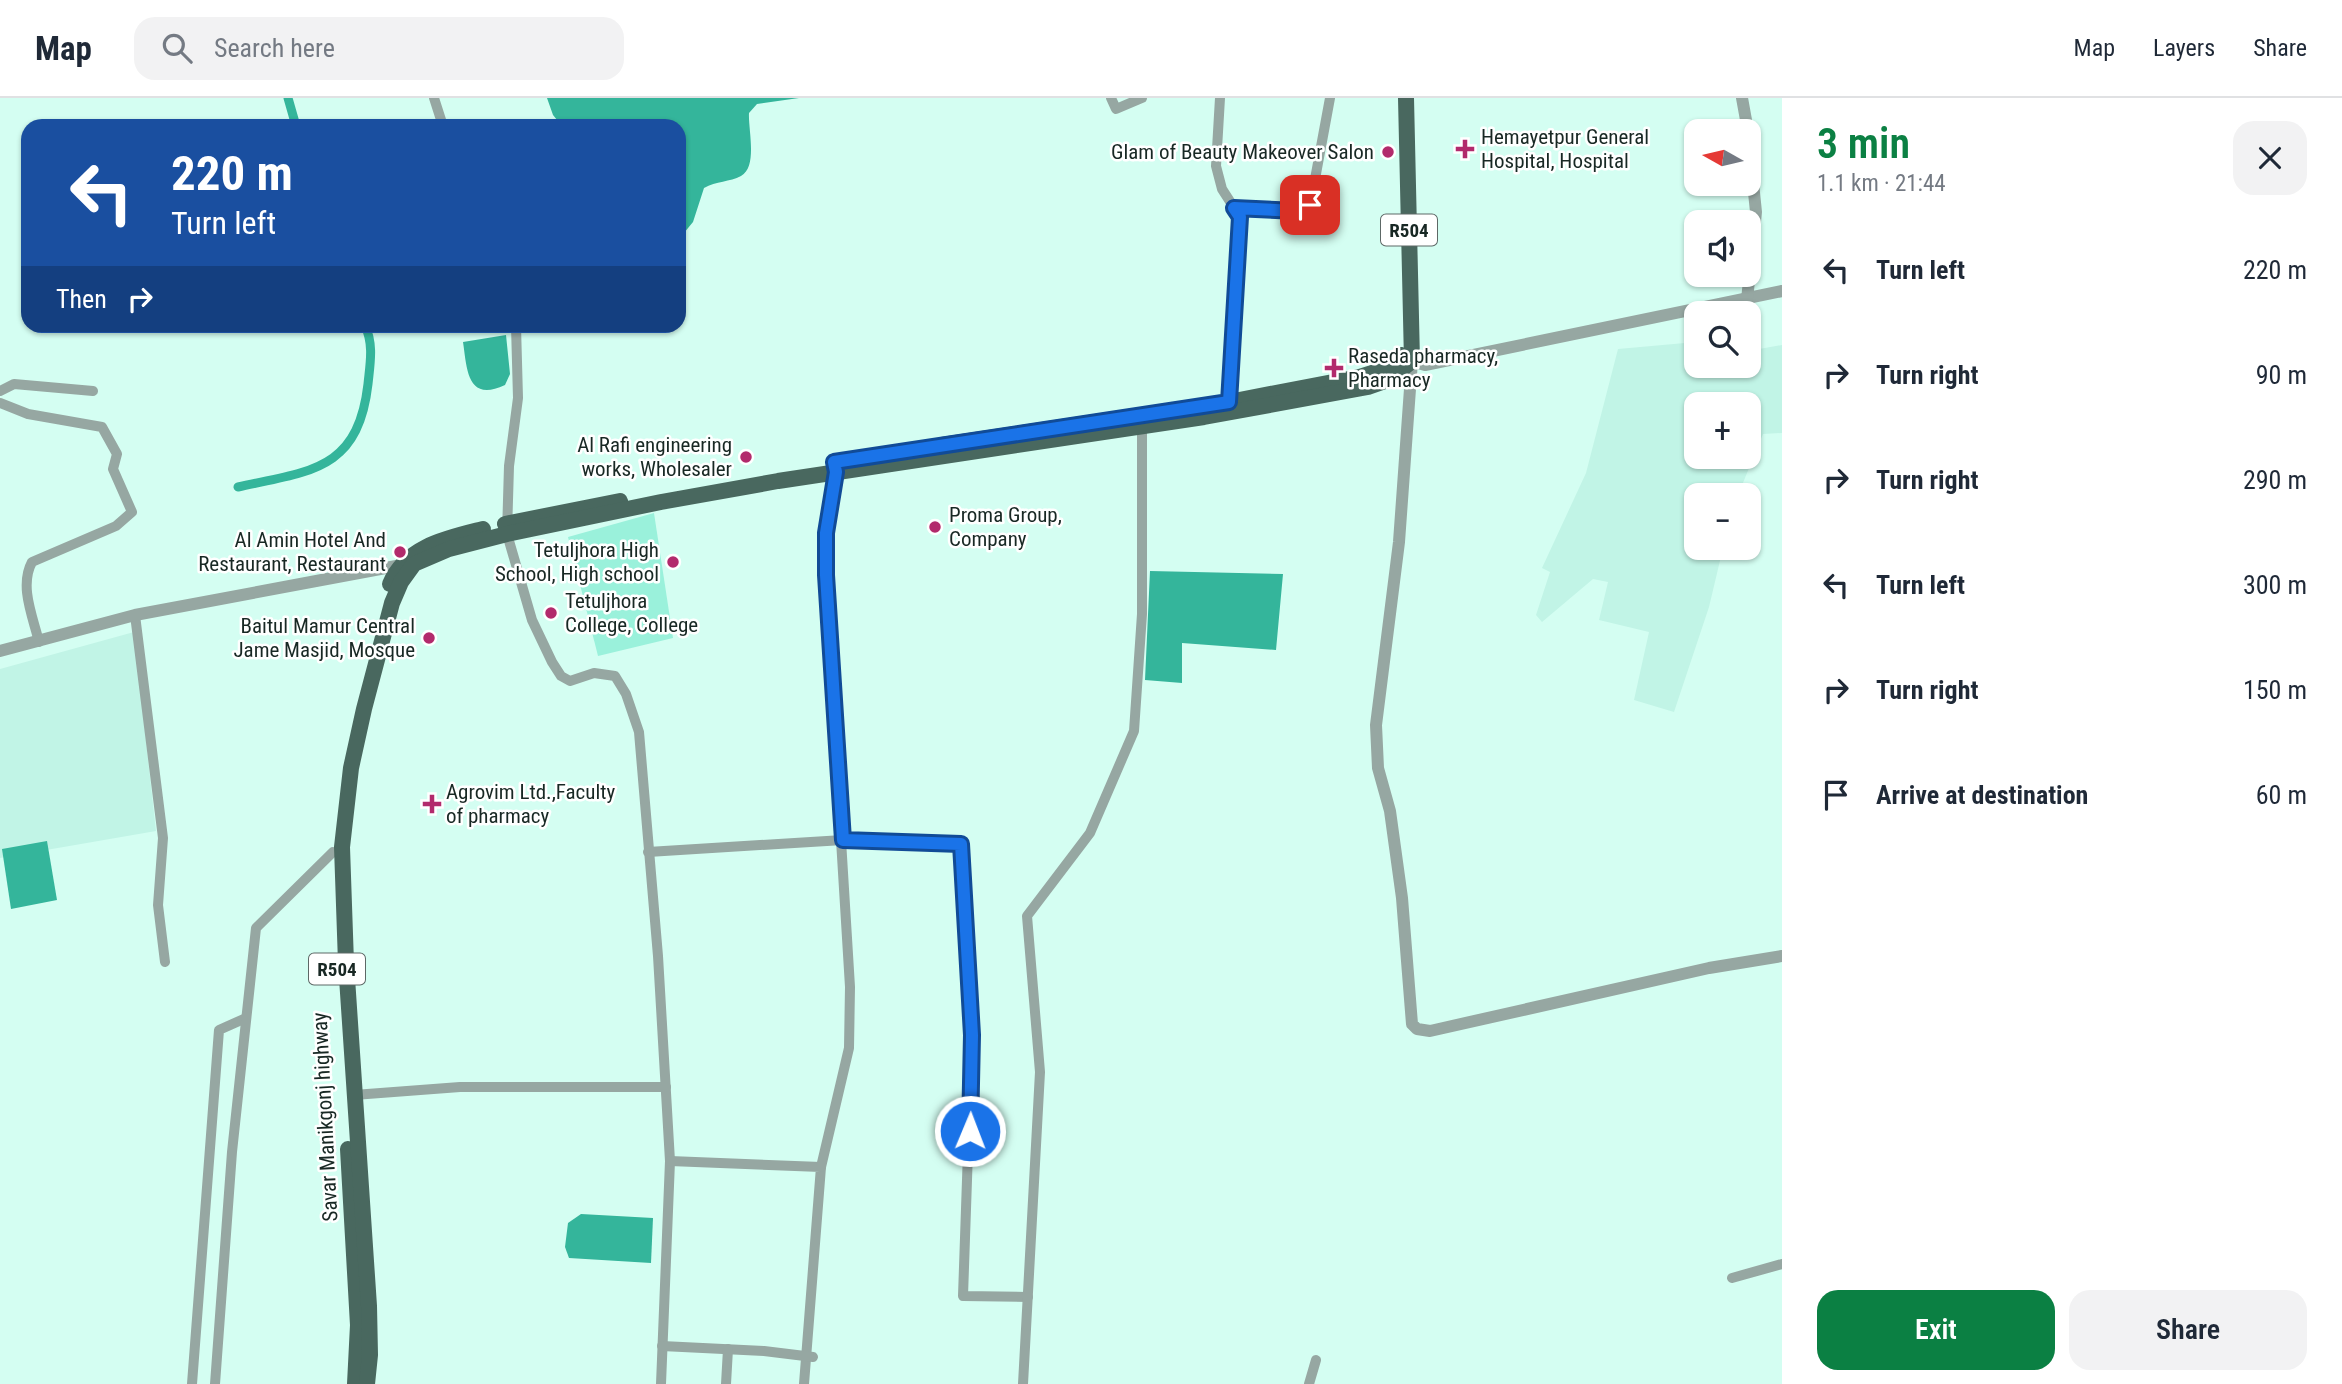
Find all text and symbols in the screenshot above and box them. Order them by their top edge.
search box [134,17,624,80]
text: Map [35,29,92,68]
icon: search [158,29,196,67]
text: Search here [214,33,335,63]
text: Map [2074,34,2115,62]
text: Layers [2153,34,2215,62]
text: Share [2253,34,2307,62]
north arrow [1684,119,1760,196]
map controls [1684,119,1761,560]
text: 3 min [1817,119,1910,168]
button: close [2233,121,2307,195]
place label: Hemayetpur General Hospital, Hospital [1481,125,1649,173]
marker: Hemayetpur General Hospital, Hospital [1455,139,1475,159]
place label: Glam of Beauty Makeover Salon [1111,140,1374,164]
marker: Glam of Beauty Makeover Salon [1380,144,1396,160]
text: 220 m [171,145,293,202]
icon: left [56,147,147,238]
text: 1.1 km · 21:44 [1817,170,1946,197]
pin [1280,175,1340,235]
icon: arrive [1291,186,1329,224]
text: Turn left [171,204,276,242]
button: sound [1684,210,1761,287]
road number: R504 [1381,214,1437,246]
icon: left [1817,251,1855,289]
text: Turn left [1876,255,1965,285]
text: 220 m [2243,255,2307,285]
icon: right [121,280,159,318]
text: Then [56,284,107,314]
button: search [1684,301,1761,378]
place label: Raseda pharmacy, Pharmacy [1348,344,1498,392]
icon: right [1817,356,1855,394]
marker: Raseda pharmacy, Pharmacy [1326,360,1342,376]
text: Turn right [1876,360,1978,390]
text: 90 m [2256,360,2307,390]
button: + [1684,392,1761,469]
place label: Al Rafi engineering works, Wholesaler [577,433,732,481]
marker: Al Rafi engineering works, Wholesaler [738,449,754,465]
icon: right [1817,461,1855,499]
text: Turn right [1876,465,1978,495]
text: 290 m [2243,465,2307,495]
button: − [1684,483,1761,560]
place label: Proma Group, Company [949,503,1062,551]
marker: Proma Group, Company [927,519,943,535]
place label: Al Amin Hotel And Restaurant, Restaurant [198,528,386,576]
place label: Tetuljhora High School, High school [495,538,659,586]
marker: Al Amin Hotel And Restaurant, Restaurant [392,544,408,560]
marker: Tetuljhora High School, High school [665,554,681,570]
icon: left [1817,566,1855,604]
text: Turn left [1876,570,1965,600]
text: 300 m [2243,570,2307,600]
place label: Tetuljhora College, College [565,589,698,637]
marker: Tetuljhora College, College [543,605,559,621]
place label: Baitul Mamur Central Jame Masjid, Mosque [233,614,415,662]
marker: Baitul Mamur Central Jame Masjid, Mosque [421,630,437,646]
icon: right [1817,671,1855,709]
text: Turn right [1876,675,1978,705]
text: 150 m [2243,675,2307,705]
icon: arrive [1817,776,1855,814]
place label: Agrovim Ltd.,Faculty of pharmacy [446,780,615,828]
text: Arrive at destination [1876,780,2088,810]
text: 60 m [2256,780,2307,810]
marker: Agrovim Ltd.,Faculty of pharmacy [424,796,440,812]
road number: R504 [309,954,365,984]
street label: Savar Manikgonj highway [308,1012,342,1222]
position arrow [933,1094,1007,1168]
button: Exit [1817,1290,2055,1370]
button: Share [2069,1290,2307,1370]

